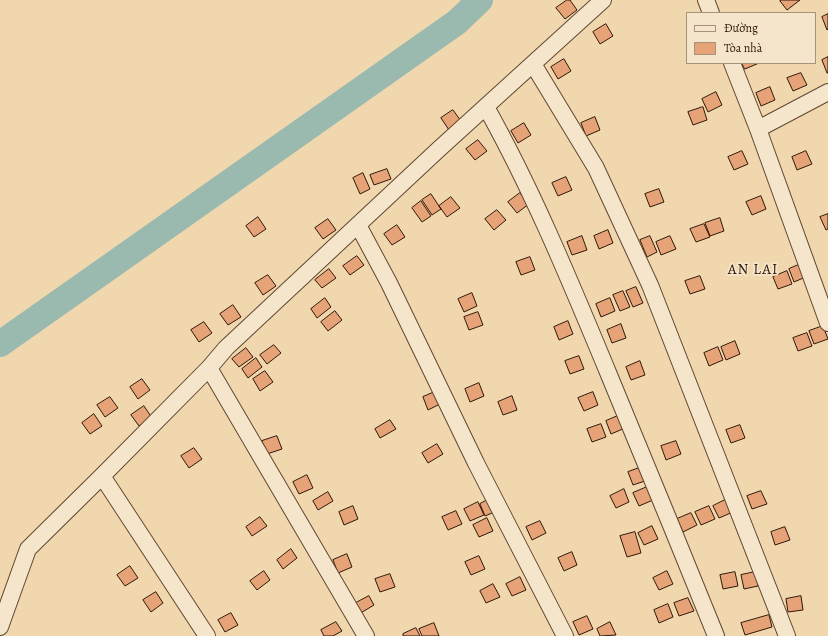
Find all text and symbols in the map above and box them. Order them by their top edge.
legend [686,12,816,64]
text: Đường [724,20,758,36]
text: Tòa nhà [724,40,762,56]
district label: AN LAI [728,261,778,279]

